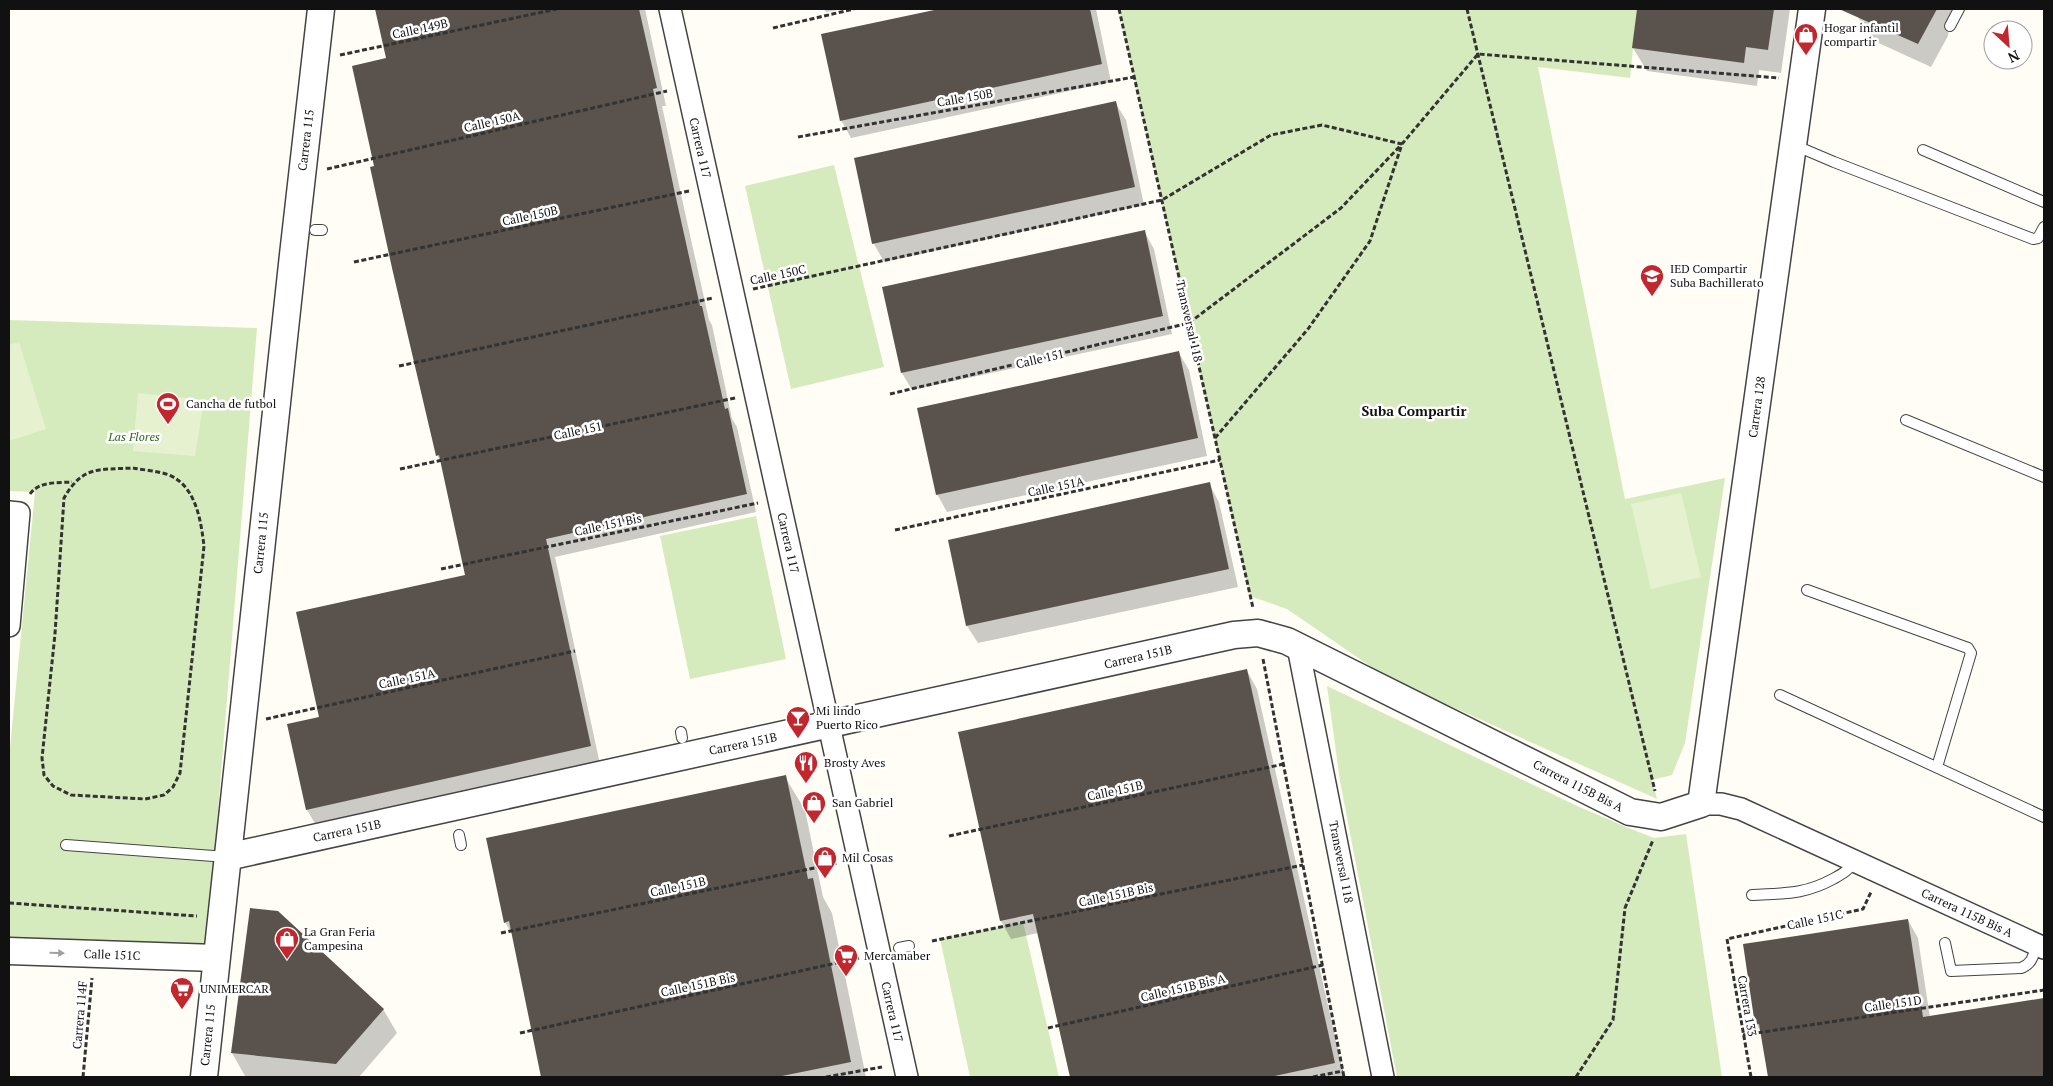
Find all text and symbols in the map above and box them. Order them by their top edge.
street label: Calle 149B [391,15,449,42]
place label: Hogar infantil compartir [1824,20,1899,49]
north arrow [1983,20,2033,70]
shop icon: Hogar infantil compartir [1793,22,1819,56]
text: N [2005,46,2023,68]
street label: Calle 150B [936,85,994,110]
street label: Carrera 115 [294,108,317,172]
street label: Calle 150A [462,108,522,135]
street label: Carrera 117 [686,116,715,180]
street label: Calle 150B [501,202,559,229]
street label: Calle 150C [749,261,808,288]
place label: IED Compartir Suba Bachillerato [1670,261,1764,290]
school or university icon: IED Compartir Suba Bachillerato [1639,263,1665,297]
street label: Transversal 118 [1173,278,1206,363]
street label: Calle 151 [1014,346,1066,371]
street label: Carrera 128 [1745,375,1768,439]
sports icon: Cancha de futbol [155,391,181,425]
place label: Cancha de futbol [186,396,277,411]
district label: Suba Compartir [1361,401,1467,420]
street label: Calle 151 [552,418,603,443]
park label: Las Flores [107,429,160,444]
street label: Calle 151A [1026,473,1086,500]
street label: Calle 151 Bis [573,510,643,539]
street label: Carrera 115 [250,511,271,574]
street label: Carrera 117 [774,511,803,575]
street label: Carrera 151B [1102,641,1173,672]
street label: Calle 151A [377,665,437,692]
place label: Mi lindo Puerto Rico [816,703,878,732]
bar icon: Mi lindo Puerto Rico [785,705,811,739]
street label: Carrera 151B [707,729,778,758]
restaurant icon: Brosty Aves [793,750,819,784]
place label: Brosty Aves [824,755,885,770]
street label: Carrera 115B Bis A [1531,756,1627,815]
street label: Calle 151B [1086,777,1144,804]
shop icon: San Gabriel [801,790,827,824]
place label: San Gabriel [832,795,894,810]
street label: Carrera 151B [311,816,382,845]
street label: Transversal 118 [1326,819,1357,904]
shop icon: Mil Cosas [812,845,838,879]
place label: Mil Cosas [842,850,893,865]
street label: Calle 151B [649,873,707,900]
street label: Calle 151B Bis [1077,879,1154,910]
street label: Carrera 115B Bis A [1919,885,2016,941]
street label: Calle 151C [1786,906,1845,933]
place label: La Gran Feria Campesina [304,924,375,953]
shop icon: La Gran Feria Campesina [274,926,300,960]
supermarket icon: Mercamaber [833,943,859,977]
street label: Calle 151C [83,946,141,963]
place label: Mercamaber [864,948,931,963]
one-way arrow [50,950,66,958]
street label: Calle 151B Bis [659,969,736,1000]
street label: Calle 151B Bis A [1139,970,1228,1005]
street label: Carrera 133 [1735,974,1760,1038]
supermarket icon: UNIMERCAR [169,976,195,1010]
street label: Carrera 114F [69,980,90,1050]
street label: Carrera 117 [878,980,907,1044]
place label: UNIMERCAR [200,981,269,996]
street label: Calle 151D [1863,992,1923,1015]
street label: Carrera 115 [197,1003,218,1066]

